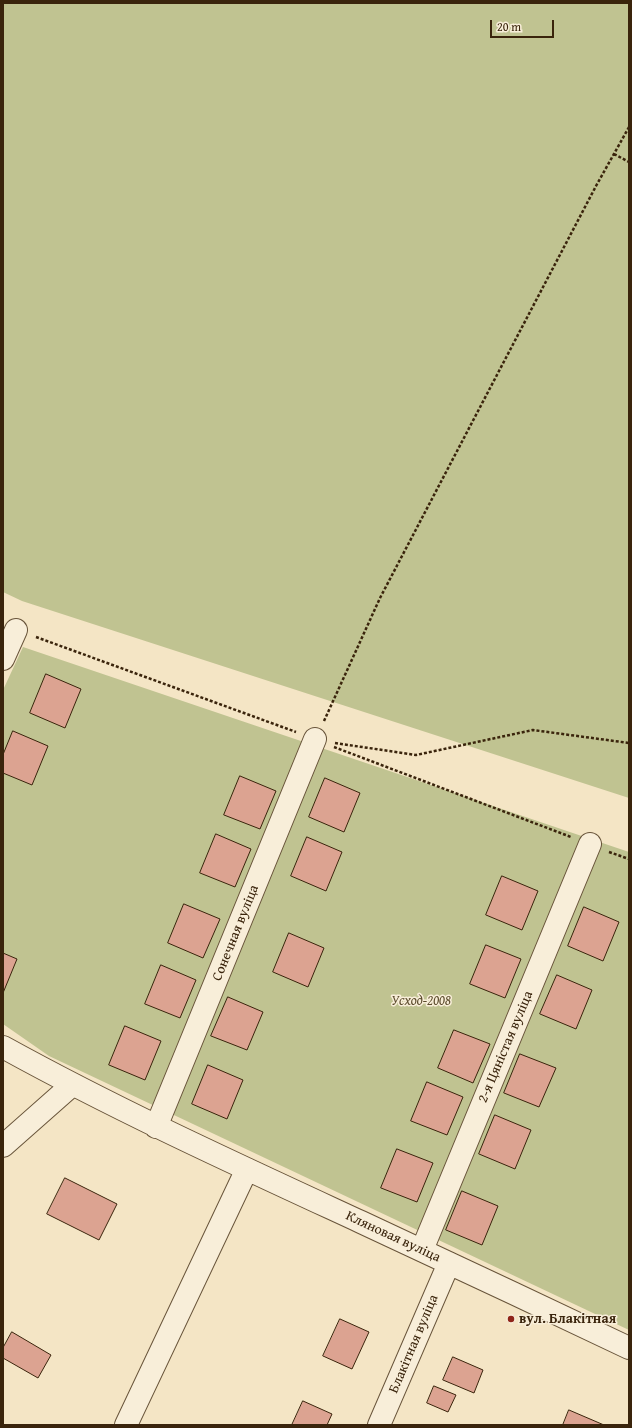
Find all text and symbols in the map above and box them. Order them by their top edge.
scale bar [492,12,556,38]
text: 20 m [497,18,521,35]
street label: Сонечная вуліца [209,883,263,983]
street label: 2-я Цяністая вуліца [475,989,537,1105]
park label: Усход-2008 [391,993,451,1009]
street label: Кляновая вуліца [343,1208,443,1266]
street label: Блакітная вуліца [386,1292,442,1396]
place label: вул. Блакітная [519,1311,616,1327]
marker: вул. Блакітная [506,1314,516,1324]

